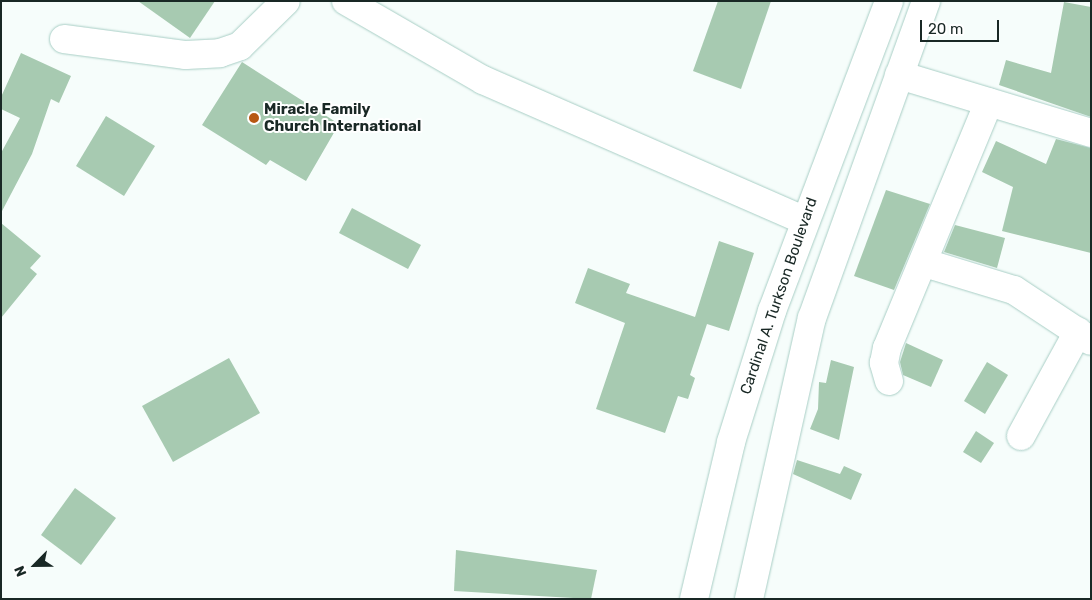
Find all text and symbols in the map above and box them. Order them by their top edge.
scale bar [922,10,1001,42]
text: 20 m [928,20,963,38]
place label: Miracle Family Church International [264,100,421,135]
marker: Miracle Family Church International [248,112,260,124]
street label: Cardinal A. Turkson Boulevard [737,195,821,397]
north arrow [10,540,60,590]
text: N [11,563,31,579]

